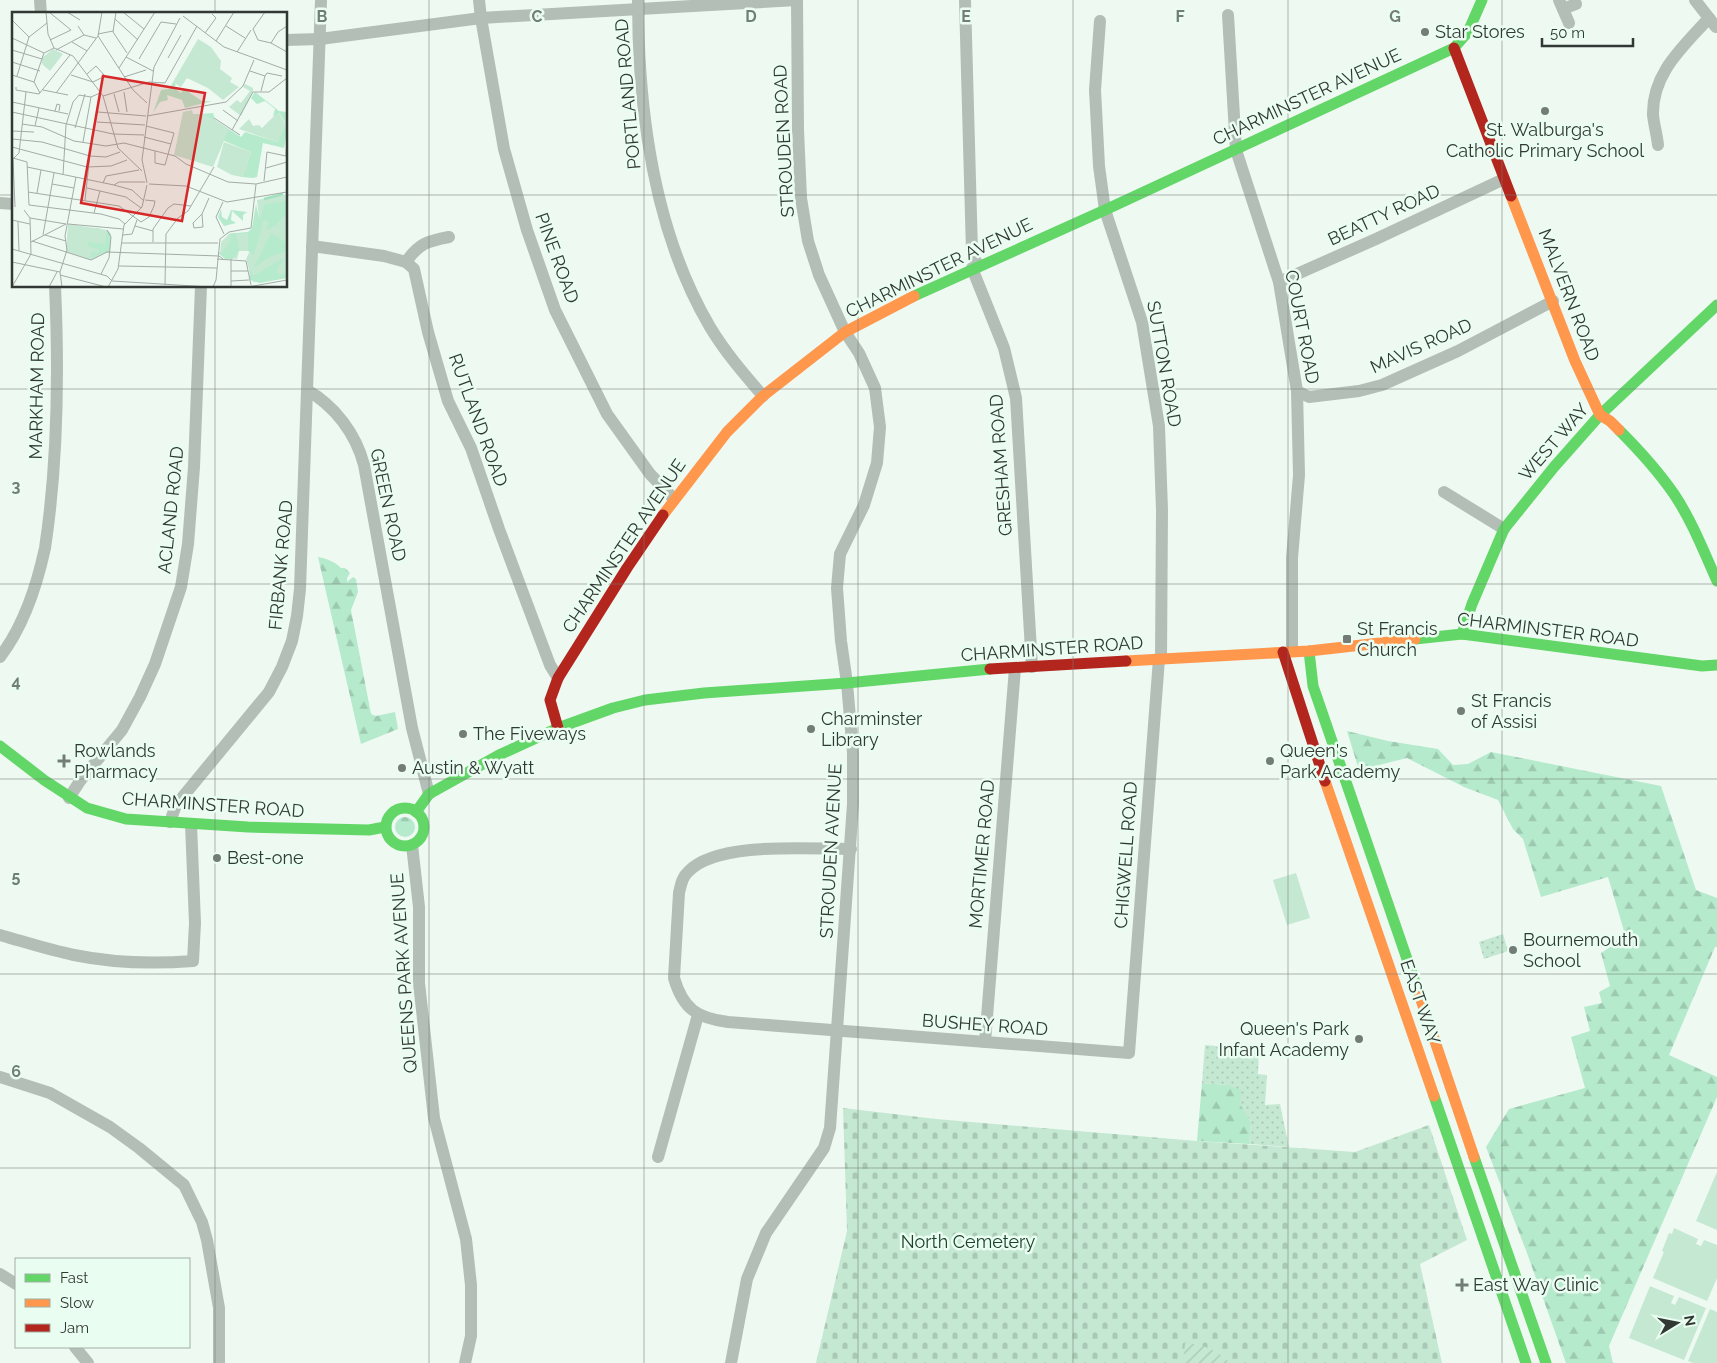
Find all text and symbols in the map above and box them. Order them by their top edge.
text: B [317,7,328,26]
text: C [532,7,543,26]
text: D [745,7,757,26]
text: E [961,7,971,26]
text: F [1175,7,1185,26]
text: G [1389,7,1401,26]
inset map [12,12,288,288]
scale bar [1542,15,1633,47]
street label: PORTLAND ROAD [610,18,645,170]
place label: Star Stores [1435,21,1525,42]
text: 50 m [1550,24,1585,42]
marker: Star Stores [1419,26,1431,38]
street label: CHARMINSTER AVENUE [1209,44,1404,149]
street label: STROUDEN ROAD [769,64,798,218]
marker: St. Walburga's Catholic Primary School [1539,105,1551,117]
place label: St. Walburga's Catholic Primary School [1446,119,1644,161]
street label: BEATTY ROAD [1324,179,1443,250]
street label: PINE ROAD [531,210,584,306]
street label: CHARMINSTER AVENUE [842,213,1036,322]
street label: MALVERN ROAD [1535,226,1604,364]
street label: COURT ROAD [1281,268,1324,386]
street label: SUTTON ROAD [1143,299,1186,429]
street label: MARKHAM ROAD [25,312,48,460]
street label: MAVIS ROAD [1367,314,1475,377]
street label: RUTLAND ROAD [445,350,512,489]
street label: GRESHAM ROAD [985,393,1016,537]
street label: WEST WAY [1514,399,1593,485]
street label: ACLAND ROAD [153,445,188,575]
street label: GREEN ROAD [366,447,411,563]
street label: CHARMINSTER AVENUE [558,455,690,637]
text: 3 [12,477,21,496]
street label: FIRBANK ROAD [264,499,297,631]
street label: CHARMINSTER ROAD [1456,608,1640,651]
place label: St Francis Church [1357,618,1438,660]
street label: CHARMINSTER ROAD [960,632,1144,665]
marker: St Francis Church [1341,633,1353,645]
text: 4 [11,672,21,691]
place label: St Francis of Assisi [1471,690,1552,732]
marker: St Francis of Assisi [1455,705,1467,717]
place label: Charminster Library [821,708,923,750]
place label: The Fiveways [473,723,586,744]
marker: Charminster Library [805,723,817,735]
marker: The Fiveways [457,728,469,740]
place label: Rowlands Pharmacy [74,740,158,782]
place label: Queen's Park Academy [1280,740,1400,782]
marker: Rowlands Pharmacy [58,755,70,767]
marker: Queen's Park Academy [1264,755,1276,767]
place label: Austin & Wyatt [412,757,534,778]
marker: Austin & Wyatt [396,762,408,774]
street label: STROUDEN AVENUE [815,763,846,939]
street label: MORTIMER ROAD [965,779,998,929]
street label: CHIGWELL ROAD [1110,781,1141,929]
street label: CHARMINSTER ROAD [121,788,305,821]
place label: Best-one [227,847,304,868]
marker: Best-one [211,852,223,864]
text: 5 [12,867,21,886]
street label: QUEENS PARK AVENUE [386,872,421,1074]
place label: Bournemouth School [1523,929,1638,971]
marker: Bournemouth School [1507,944,1519,956]
street label: EAST WAY [1396,957,1445,1047]
street label: BUSHEY ROAD [921,1010,1049,1039]
place label: Queen's Park Infant Academy [1219,1018,1349,1060]
marker: Queen's Park Infant Academy [1353,1033,1365,1045]
text: 6 [11,1062,21,1081]
park label: North Cemetery [901,1231,1035,1252]
legend [15,1258,190,1348]
text: Fast [60,1269,88,1287]
place label: East Way Clinic [1473,1274,1599,1295]
marker: East Way Clinic [1455,1278,1469,1292]
text: Slow [60,1294,94,1312]
north arrow [1652,1298,1702,1348]
text: N [1681,1314,1699,1327]
text: Jam [60,1319,89,1337]

